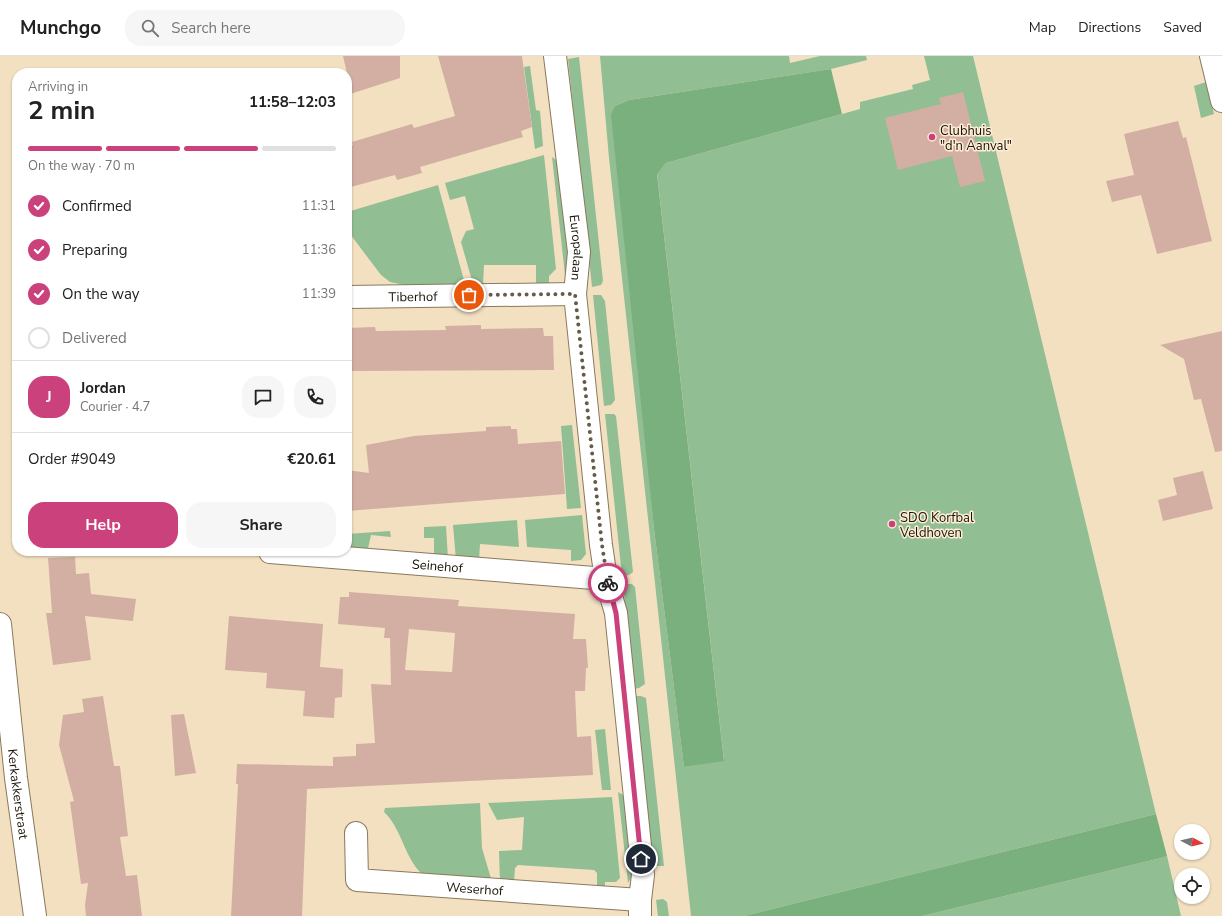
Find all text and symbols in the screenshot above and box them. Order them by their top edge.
search box [125,10,405,46]
text: Munchgo [20,15,101,41]
icon: search [139,17,161,39]
text: Search here [171,18,251,38]
text: Map [1029,18,1056,37]
text: Directions [1078,18,1141,37]
text: Saved [1163,18,1202,37]
text: Arriving in [28,78,88,96]
text: 11:58–12:03 [249,92,336,112]
text: 2 min [28,93,95,128]
place label: Clubhuis "d'n Aanval" [940,122,1012,155]
marker: Clubhuis "d'n Aanval" [927,132,937,142]
text: On the way · 70 m [28,157,135,175]
icon: check [28,195,50,217]
text: Confirmed [62,196,132,216]
text: 11:31 [302,197,336,215]
street label: Europalaan [565,214,587,281]
icon: check [28,239,50,261]
text: Preparing [62,240,127,260]
text: 11:36 [302,241,336,259]
pin [452,278,486,312]
icon: check [28,283,50,305]
text: On the way [62,284,140,304]
icon: bag [458,284,480,306]
text: 11:39 [302,285,336,303]
street label: Tiberhof [388,288,438,306]
text: Delivered [62,328,127,348]
button: chat [242,376,284,418]
button: phone [294,376,336,418]
text: Jordan [80,378,126,398]
text: J [46,387,52,407]
text: Courier · 4.7 [80,398,150,416]
text: Order #9049 [28,449,116,469]
text: €20.61 [287,449,336,469]
button: Help [28,502,178,548]
button: Share [186,502,336,548]
place label: SDO Korfbal Veldhoven [899,509,974,542]
marker: SDO Korfbal Veldhoven [887,519,897,529]
street label: Seinehof [411,555,464,578]
courier [588,563,628,603]
icon: bike [597,572,619,594]
street label: Kerkakkerstraat [3,748,32,841]
north arrow [1174,824,1210,860]
map controls [1174,824,1210,904]
pin [624,842,658,876]
icon: home [630,848,652,870]
button: locate [1174,868,1210,904]
street label: Weserhof [445,878,504,900]

